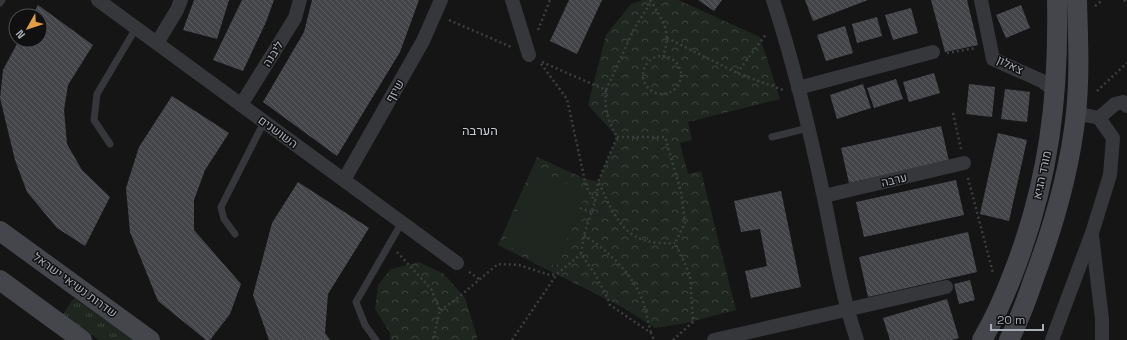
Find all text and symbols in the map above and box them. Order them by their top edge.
north arrow [8,8,48,48]
text: N [12,27,28,42]
street label: ליבנה [259,38,287,70]
street label: צאלון [994,52,1026,78]
street label: שיזף [382,76,408,106]
street label: השושנים [255,112,301,152]
district label: הערבה [462,122,498,139]
street label: מורד הגיא [1029,149,1055,201]
street label: ערבה [879,169,909,191]
street label: שדרות נשיאי ישראל [30,249,120,321]
scale bar [991,306,1043,332]
text: 20 m [997,312,1025,328]

